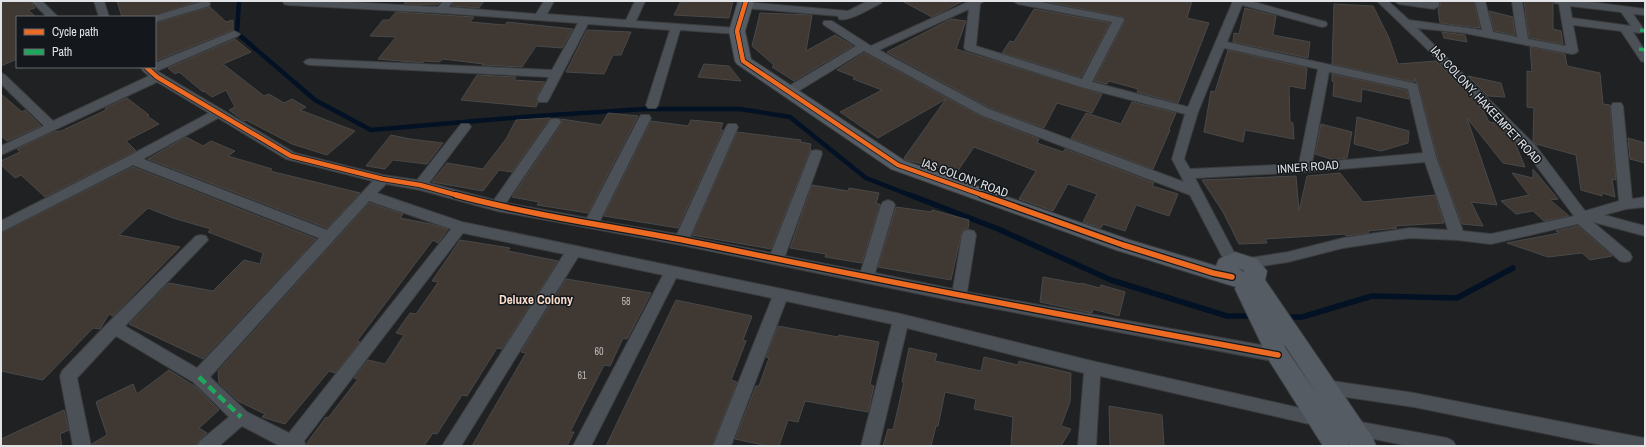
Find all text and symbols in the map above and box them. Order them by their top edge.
legend [16,16,156,68]
text: Cycle path [52,24,99,40]
street label: IAS COLONY, HAKEEMPET ROAD [1427,42,1545,168]
text: Path [52,44,72,60]
street label: IAS COLONY ROAD [919,155,1011,201]
street label: INNER ROAD [1277,157,1339,177]
district label: Deluxe Colony [499,291,573,308]
house number: 58 [621,295,631,308]
house number: 60 [594,345,604,358]
house number: 61 [577,369,587,382]

